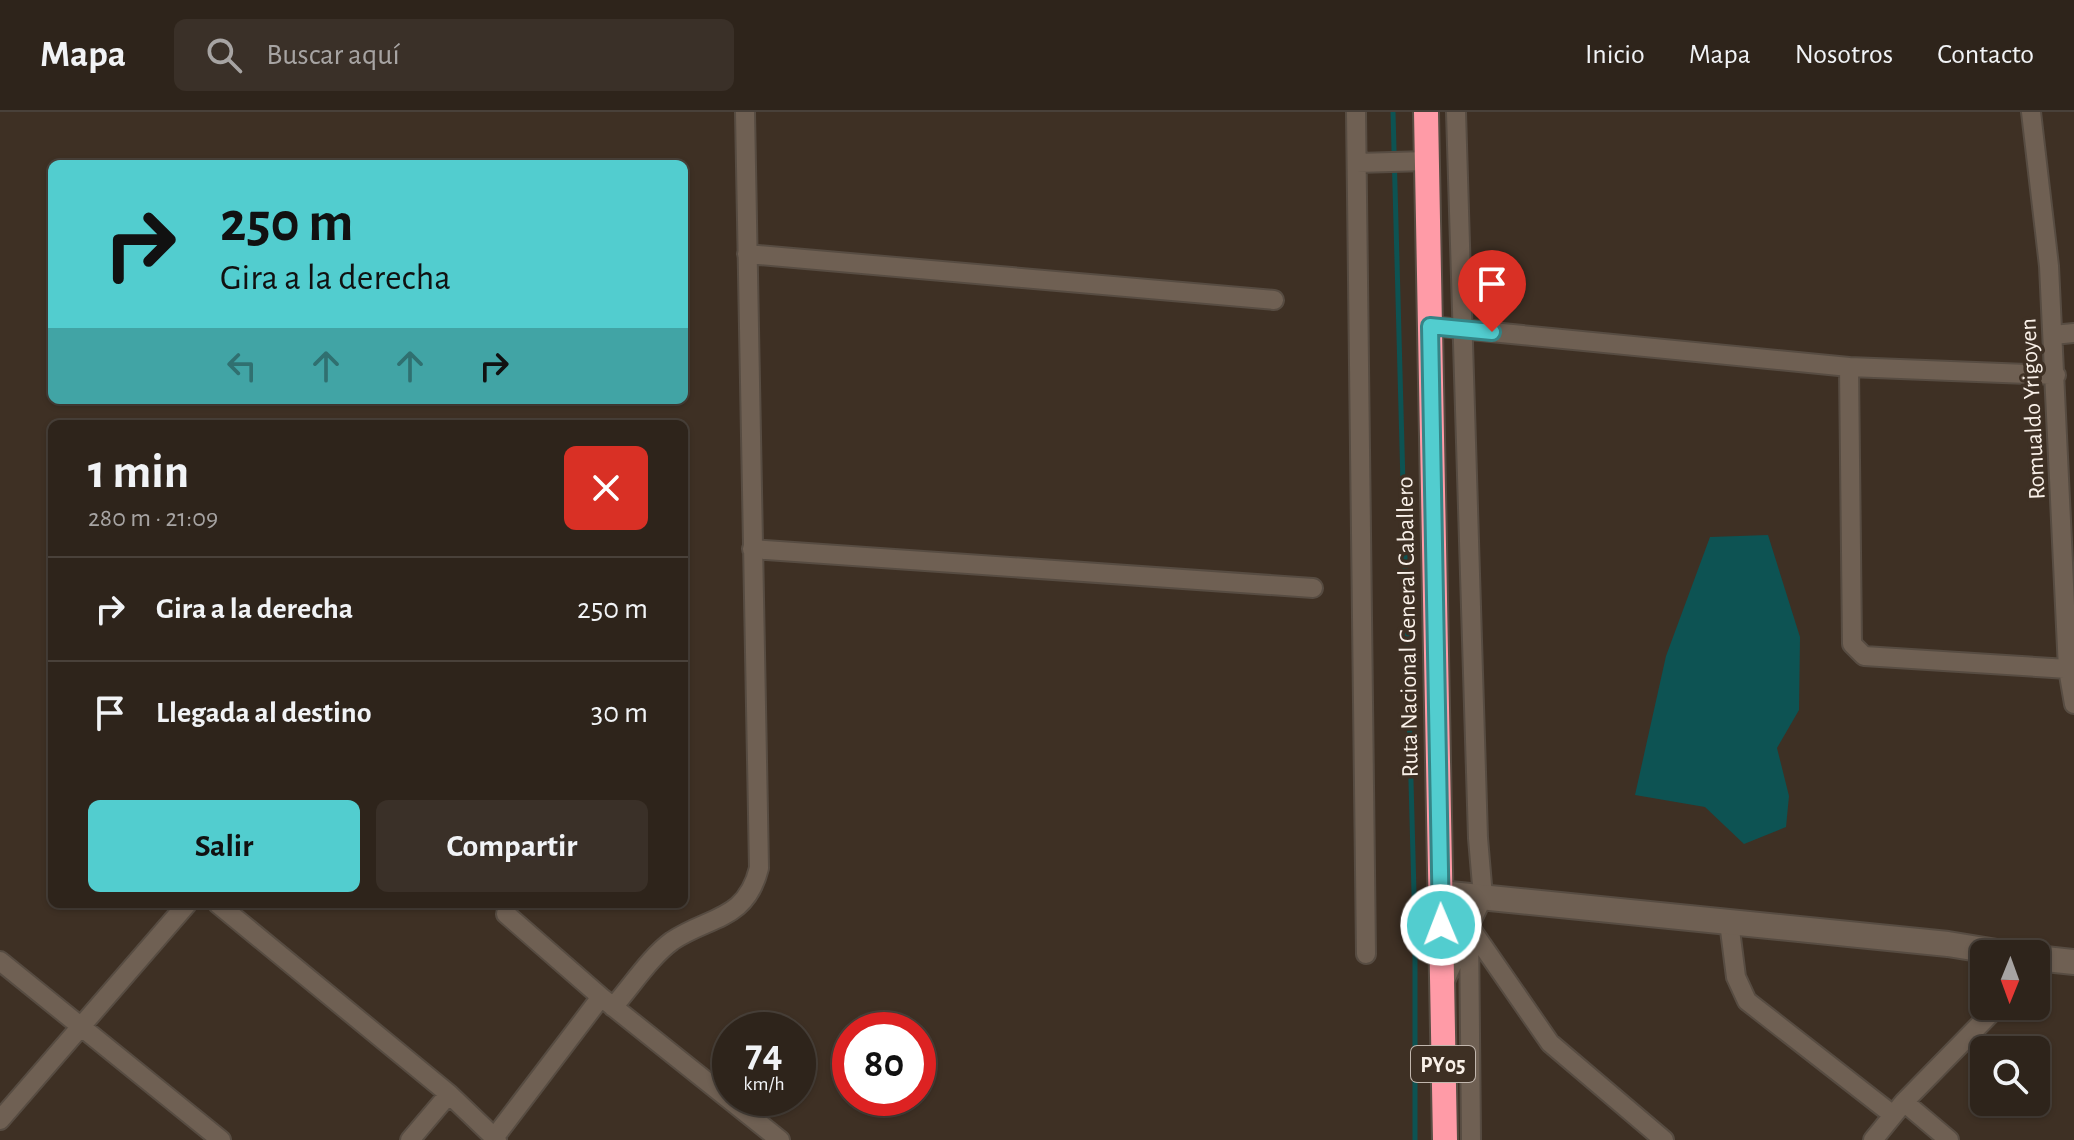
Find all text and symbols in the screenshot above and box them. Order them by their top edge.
search box [174,19,734,91]
icon: search [202,33,246,77]
text: Mapa [40,36,126,74]
text: Buscar aquí [266,40,400,70]
text: Inicio [1585,41,1645,69]
text: Mapa [1689,41,1751,69]
text: Nosotros [1795,41,1893,69]
text: Contacto [1937,41,2034,69]
icon: right [88,192,192,296]
text: 250 m [220,195,353,251]
pin [1458,250,1526,332]
text: Gira a la derecha [220,260,451,296]
icon: arrive [1470,262,1514,306]
street label: Romualdo Yrigoyen [2016,318,2050,500]
icon: left [220,344,264,388]
icon: ahead [304,344,348,388]
icon: ahead [388,344,432,388]
icon: right [472,344,516,388]
button: close [564,446,648,530]
text: 1 min [88,449,189,497]
street label: Ruta Nacional General Caballero [1393,476,1423,778]
text: 280 m · 21:09 [88,505,218,531]
icon: right [88,587,132,631]
text: Gira a la derecha [156,594,353,624]
text: 250 m [577,594,648,624]
icon: arrive [88,691,132,735]
text: Llegada al destino [156,698,372,728]
text: 30 m [591,698,648,728]
button: Salir [88,800,360,892]
button: Compartir [376,800,648,892]
position arrow [1399,883,1483,967]
north arrow [1970,940,2050,1020]
map controls [1970,940,2050,1116]
speed limit sign: 80 [832,1012,936,1116]
text: 74 [745,1034,783,1074]
button: search [1970,1036,2050,1116]
road number: PY05 [1411,1046,1475,1082]
text: km/h [743,1074,785,1094]

